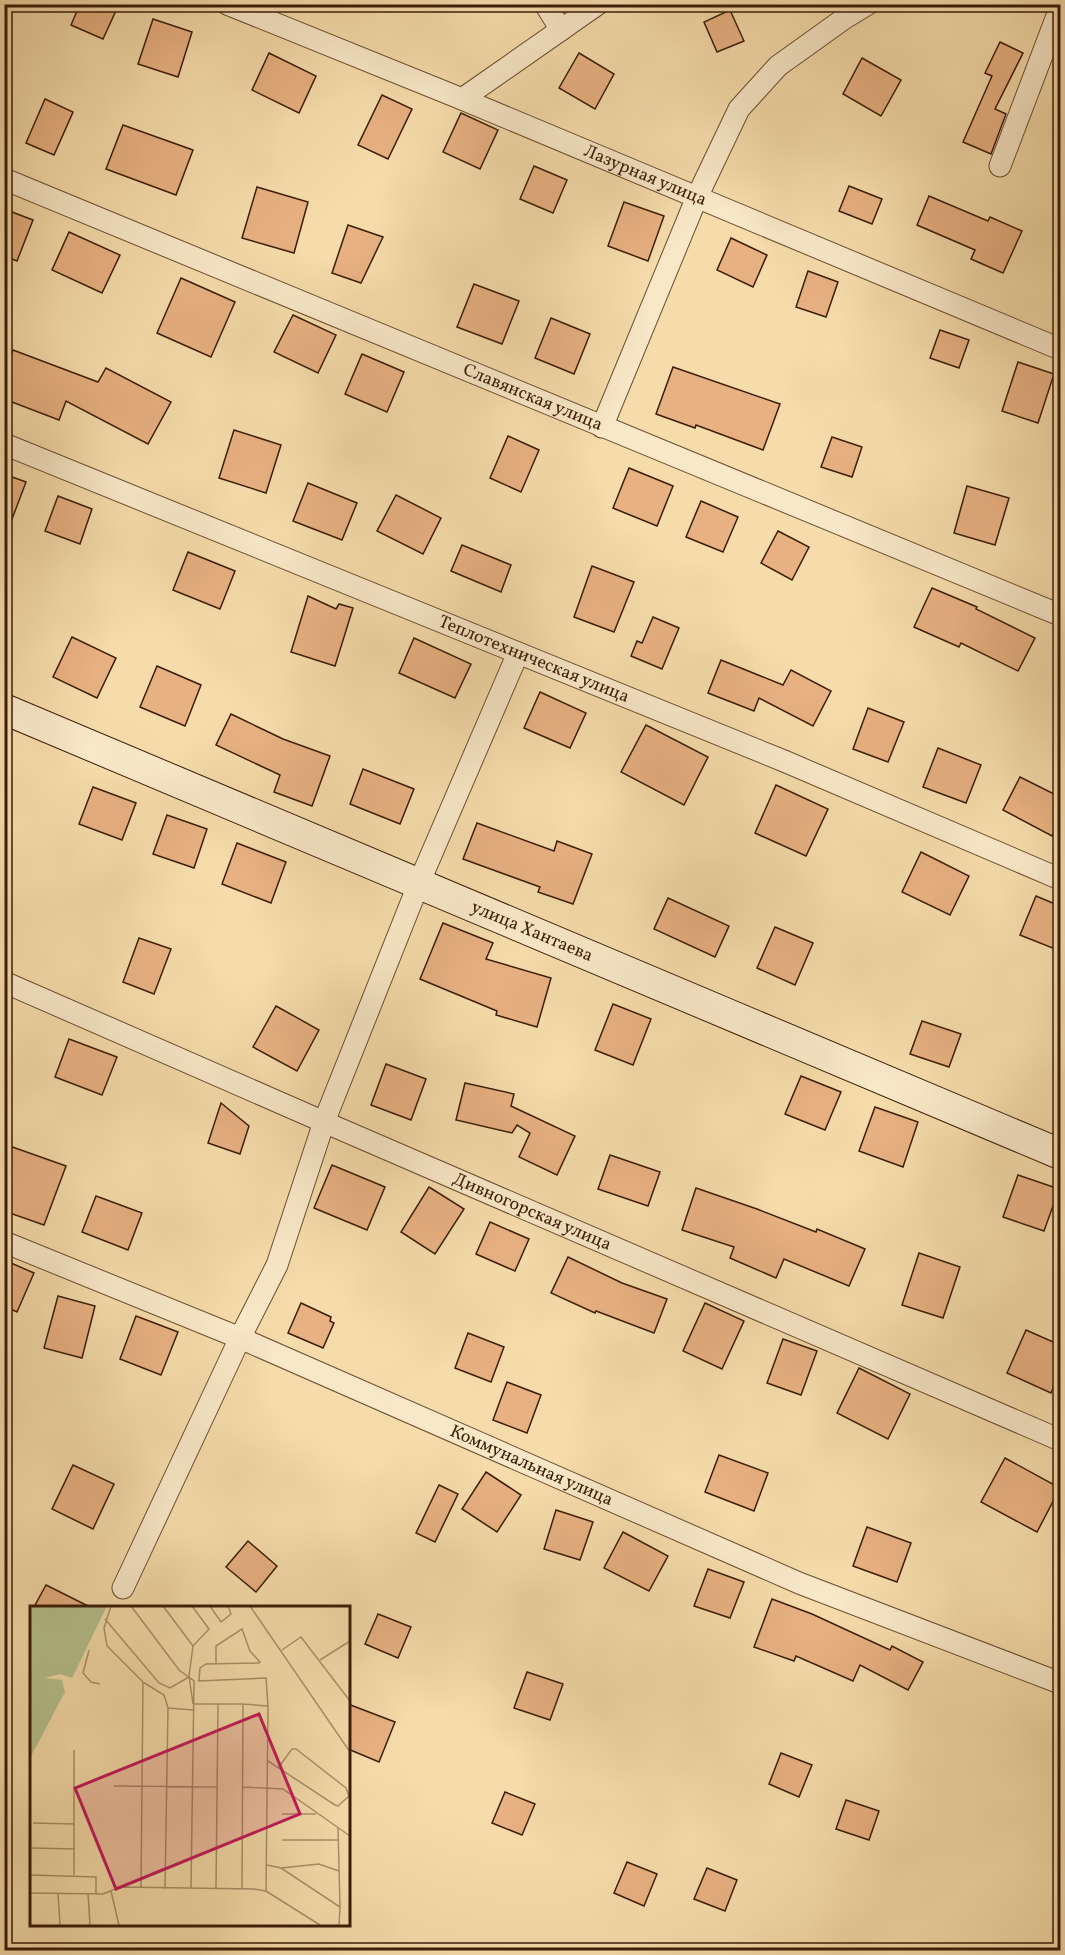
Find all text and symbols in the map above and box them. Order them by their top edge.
street label: Лазурная улица [580,139,711,212]
street label: Славянская улица [459,357,606,437]
street label: Теплотехническая улица [435,609,633,709]
street label: улица Хантаева [467,895,597,968]
street label: Дивногорская улица [449,1167,615,1257]
street label: Коммунальная улица [446,1419,617,1513]
inset map [30,1606,350,1925]

